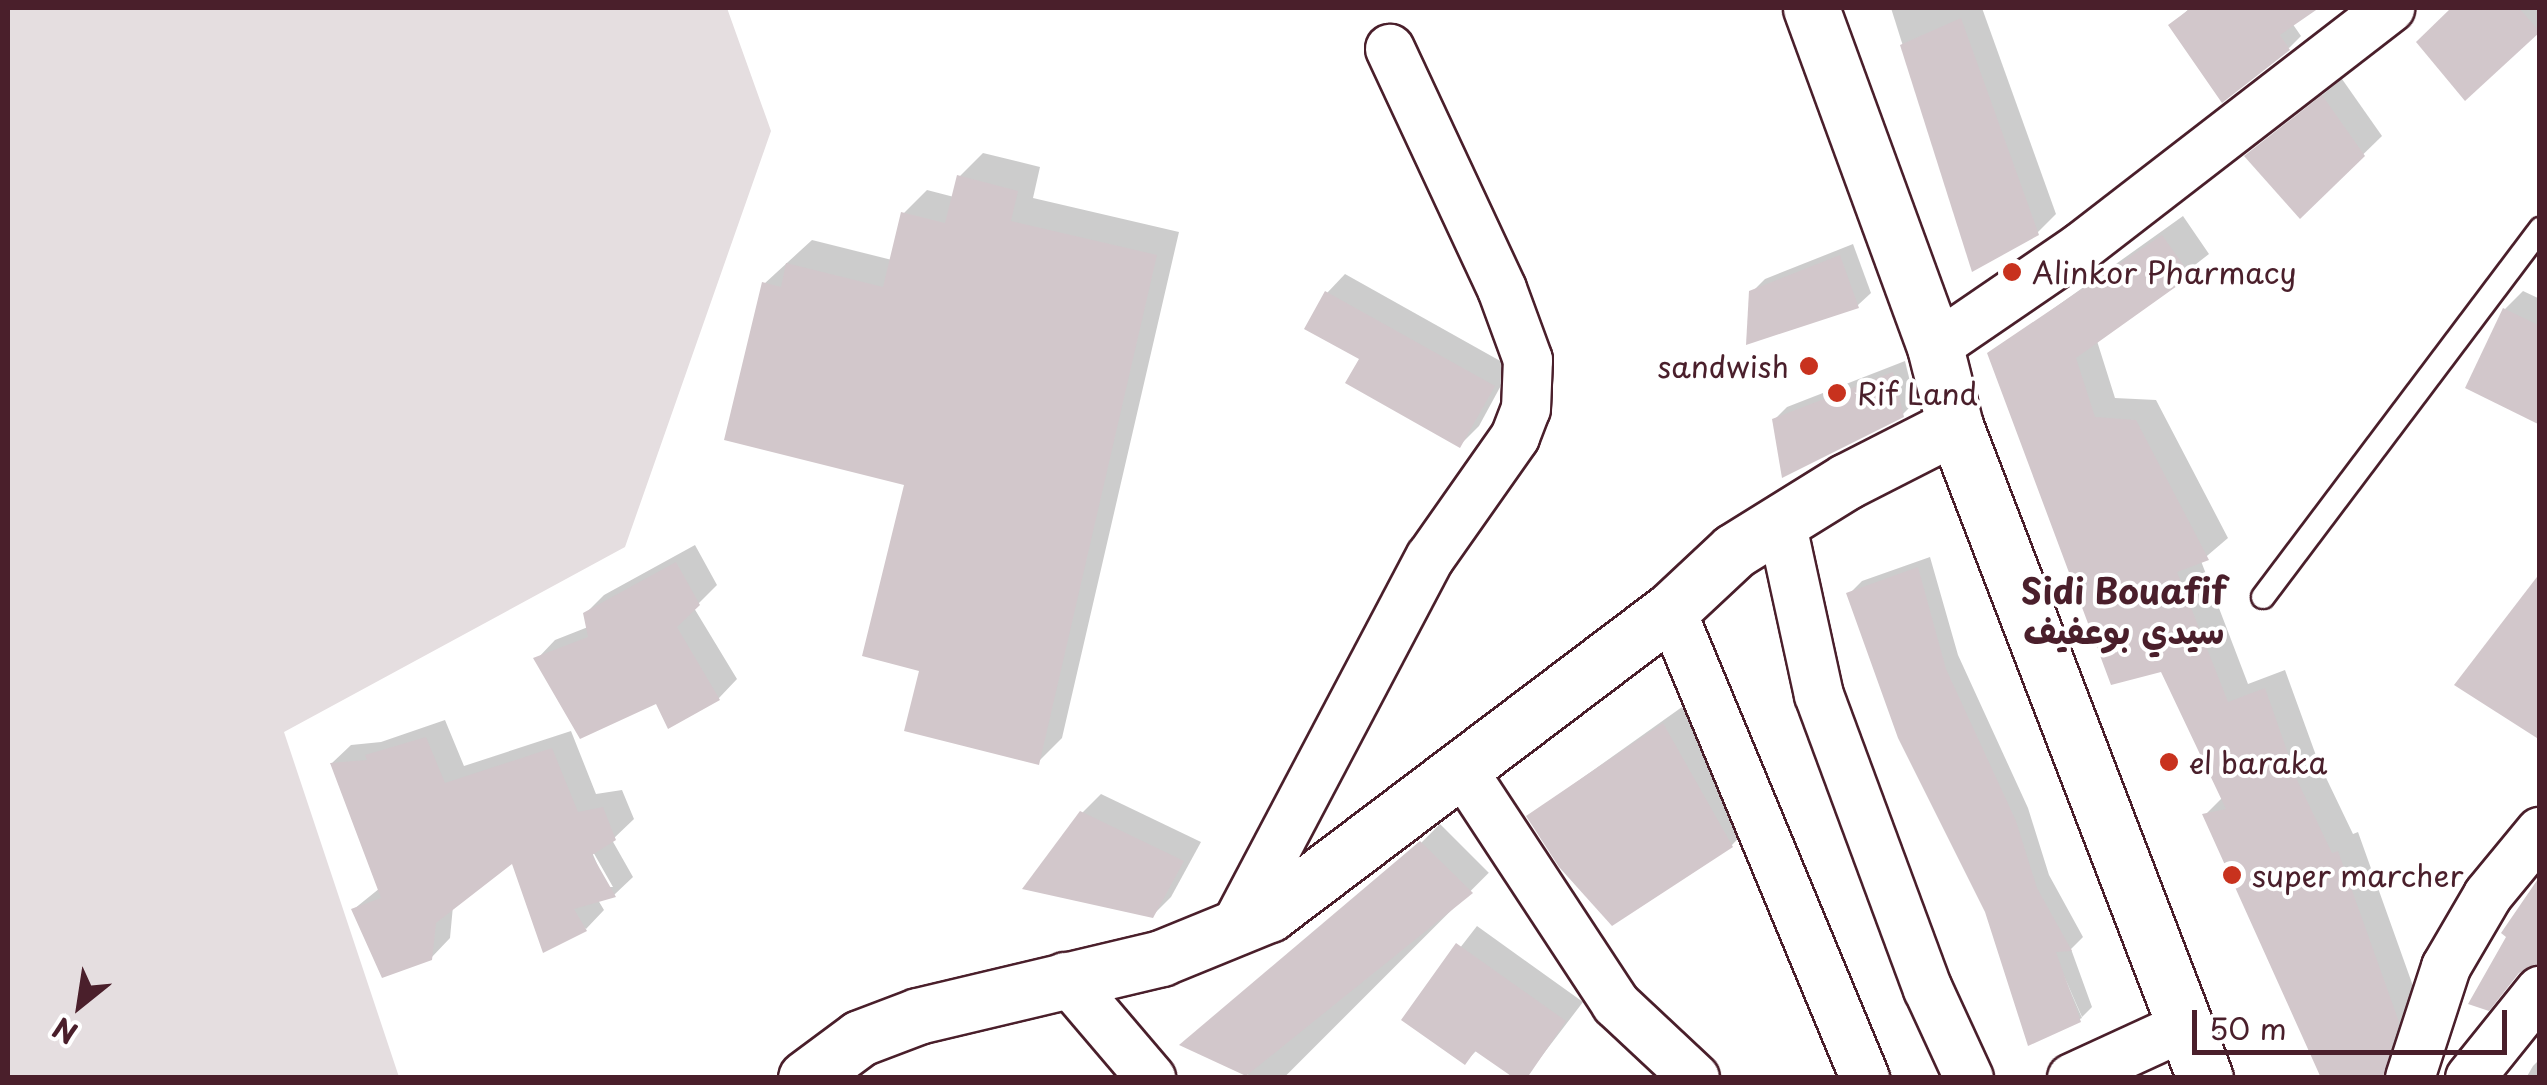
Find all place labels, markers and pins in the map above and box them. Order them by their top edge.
place label: Alinkor Pharmacy [2032,254,2296,290]
marker: Alinkor Pharmacy [2001,261,2023,283]
place label: sandwish [1657,348,1789,384]
marker: sandwish [1798,355,1820,377]
place label: Rif Land [1857,375,1980,411]
marker: Rif Land [1826,382,1848,404]
place label: el baraka [2189,744,2327,780]
marker: el baraka [2158,751,2180,773]
place label: super marcher [2252,857,2465,893]
marker: super marcher [2221,864,2243,886]

